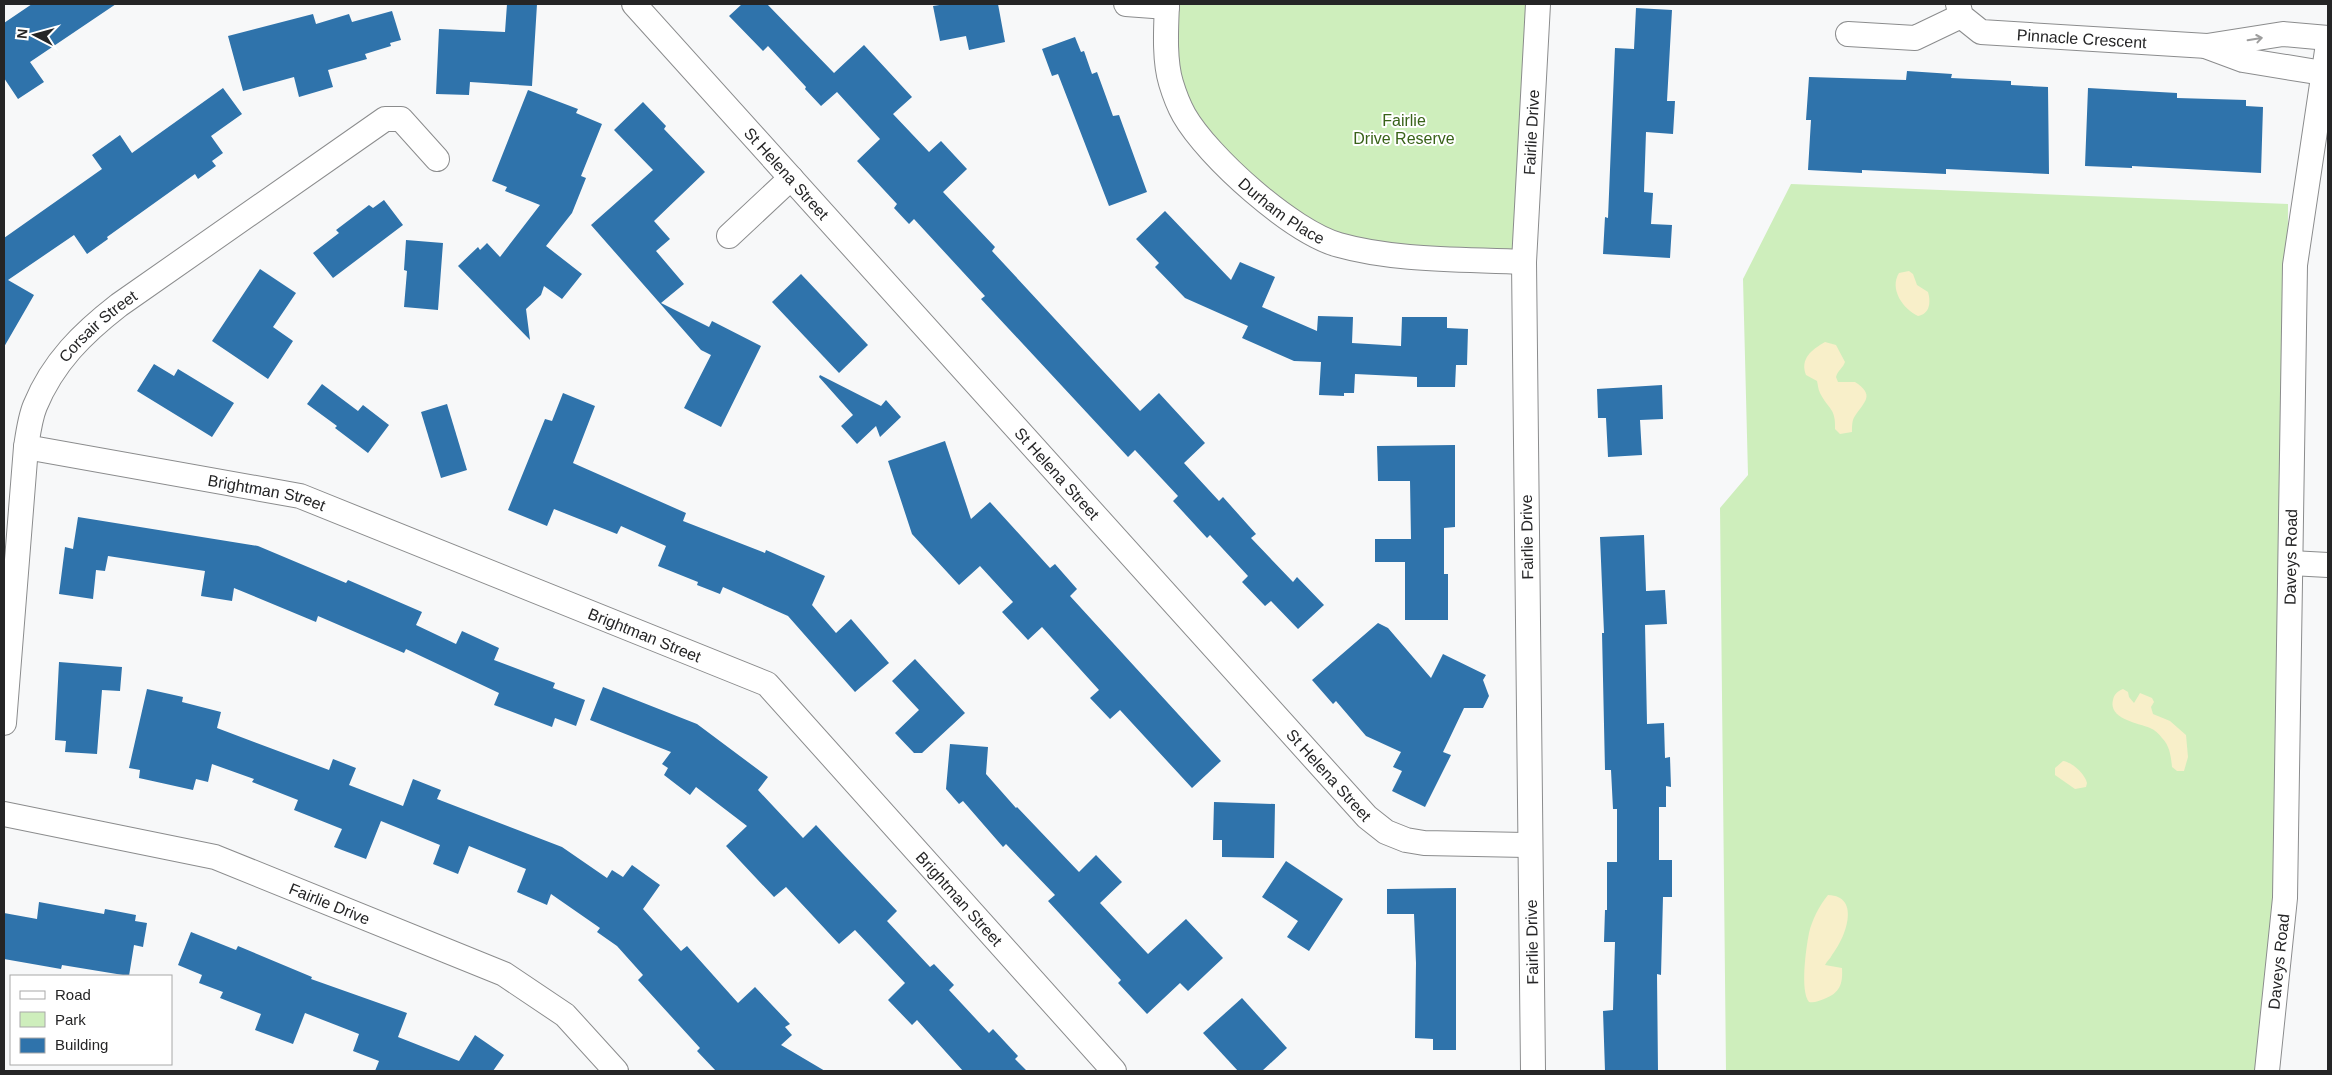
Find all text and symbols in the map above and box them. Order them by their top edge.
north arrow [10,10,60,60]
street label: Pinnacle Crescent [2016,26,2148,51]
text: N [14,28,31,40]
one-way arrow [2246,33,2262,43]
street label: Fairlie Drive [1520,89,1542,175]
park label: Fairlie Drive Reserve [1353,112,1455,147]
street label: St Helena Street [741,124,833,223]
street label: Durham Place [1235,174,1327,247]
street label: Corsair Street [55,287,140,365]
street label: St Helena Street [1012,424,1103,523]
street label: Brightman Street [207,471,328,514]
street label: Fairlie Drive [1518,494,1536,580]
street label: Daveys Road [2281,509,2300,605]
street label: Brightman Street [586,604,704,665]
street label: St Helena Street [1283,726,1375,825]
street label: Brightman Street [913,848,1006,949]
street label: Fairlie Drive [287,879,372,927]
street label: Fairlie Drive [1523,899,1541,985]
street label: Daveys Road [2265,913,2292,1010]
legend [10,975,172,1065]
text: Road [55,986,91,1003]
text: Park [55,1011,86,1028]
text: Building [55,1036,108,1053]

